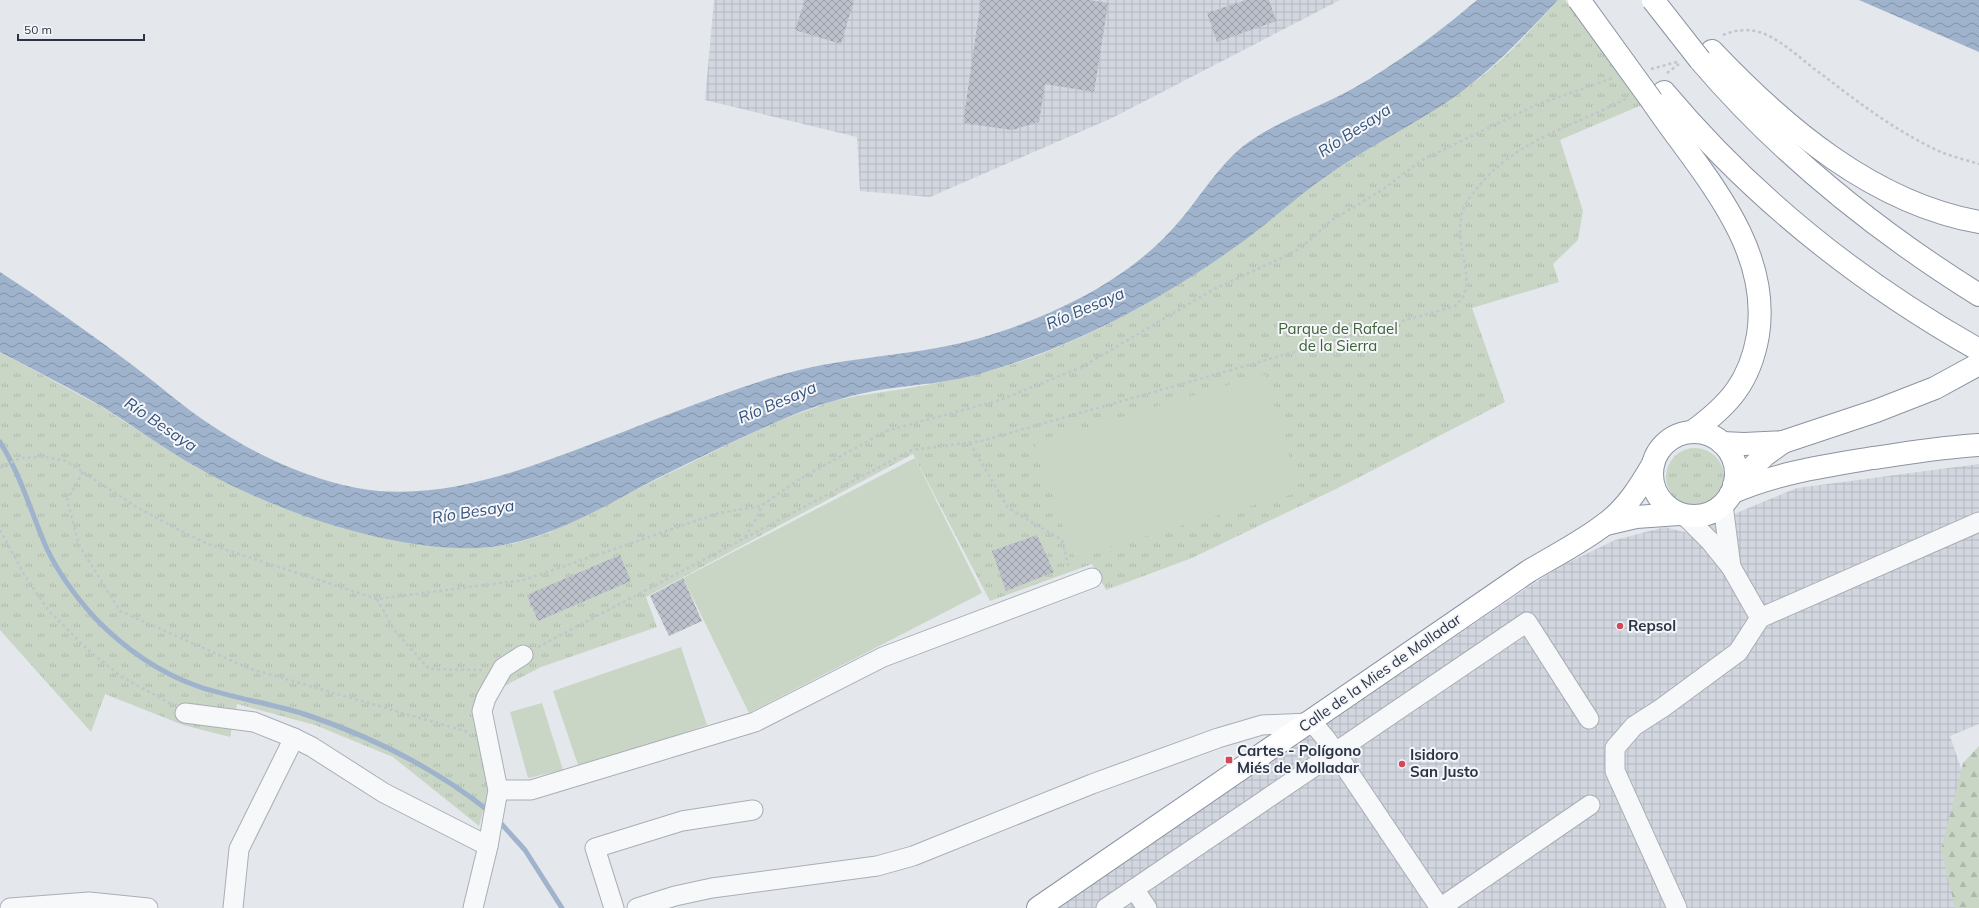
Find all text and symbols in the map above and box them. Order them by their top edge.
scale bar [18,16,144,42]
text: 50 m [24,22,52,37]
water label: Río Besaya [1314,99,1395,161]
water label: Río Besaya [1043,282,1128,333]
park label: Parque de Rafael de la Sierra [1278,319,1398,355]
water label: Río Besaya [735,376,820,427]
water label: Río Besaya [121,392,201,456]
water label: Río Besaya [430,495,516,527]
street label: Calle de la Mies de Molladar [1295,609,1465,736]
place label: Repsol [1628,616,1676,635]
marker: Repsol [1615,621,1625,631]
place label: Cartes - Polígono Miés de Molladar [1237,741,1361,777]
place label: Isidoro San Justo [1410,745,1479,781]
marker: Cartes - Polígono Miés de Molladar [1224,755,1234,765]
marker: Isidoro San Justo [1397,759,1407,769]

